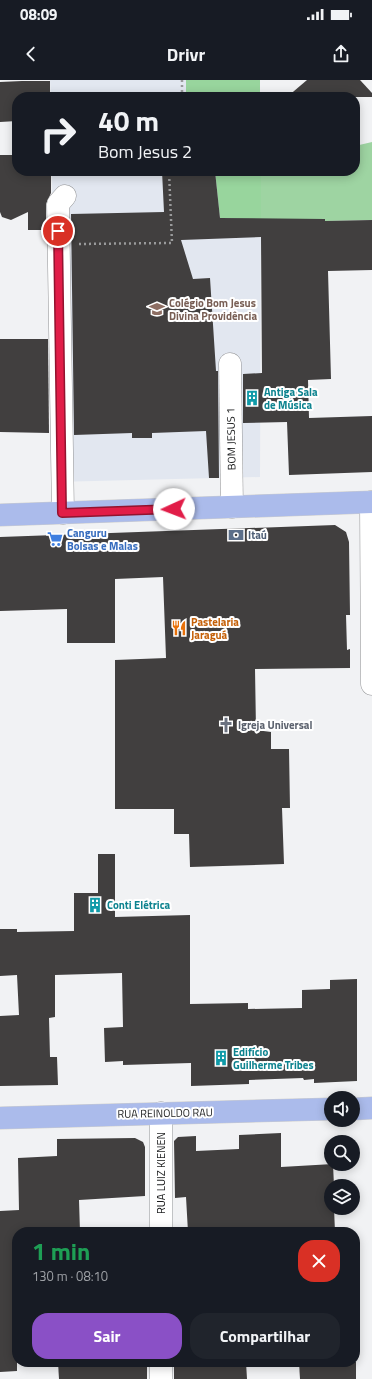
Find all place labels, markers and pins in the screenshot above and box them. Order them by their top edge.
pin [41,214,75,248]
place label: Colégio Bom Jesus Divina Providência [169,295,257,324]
school or university icon: Colégio Bom Jesus Divina Providência [148,300,166,318]
place label: Antiga Sala de Música [264,384,318,413]
building icon: Antiga Sala de Música [243,389,261,407]
place label: Canguru Bolsas e Malas [67,525,138,554]
bank icon: Itaú [227,526,245,544]
place label: Itaú [248,527,267,543]
supermarket icon: Canguru Bolsas e Malas [46,530,64,548]
place label: Pastelaria Jaraguá [191,614,239,643]
restaurant icon: Pastelaria Jaraguá [170,619,188,637]
church icon: Igreja Universal [217,716,235,734]
place label: Igreja Universal [238,717,312,733]
building icon: Conti Elétrica [86,896,104,914]
place label: Conti Elétrica [107,897,171,913]
place label: Edifício Guilherme Tribes [233,1044,314,1073]
building icon: Edifício Guilherme Tribes [212,1049,230,1067]

